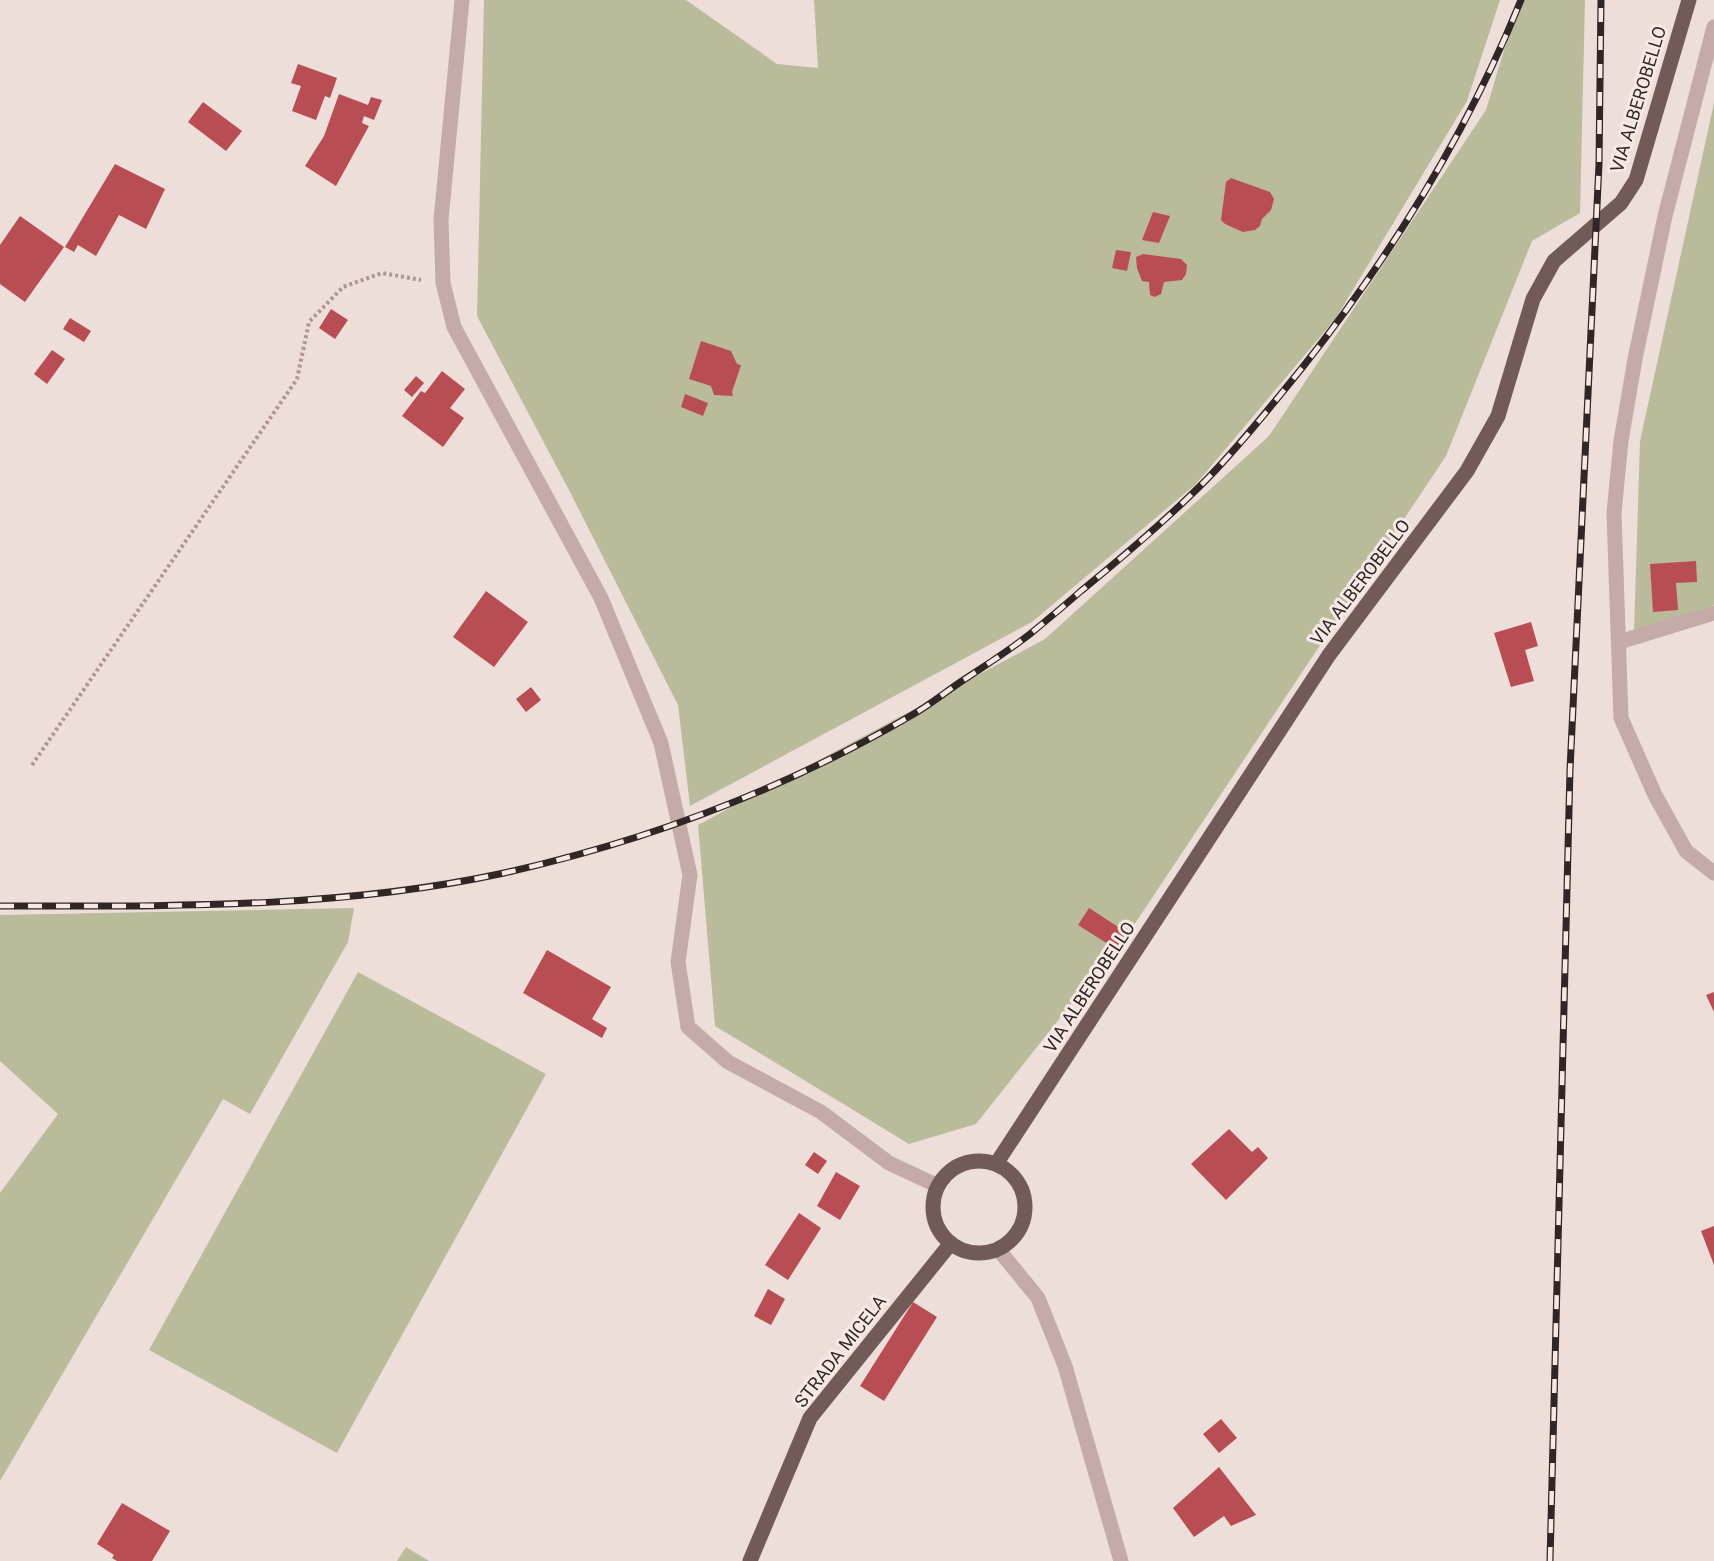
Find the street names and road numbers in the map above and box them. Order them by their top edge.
street label: VIA ALBEROBELLO [1606,23,1670,175]
street label: VIA ALBEROBELLO [1306,515,1414,649]
street label: VIA ALBEROBELLO [1039,918,1139,1056]
street label: STRADA MICELA [790,1291,890,1411]

